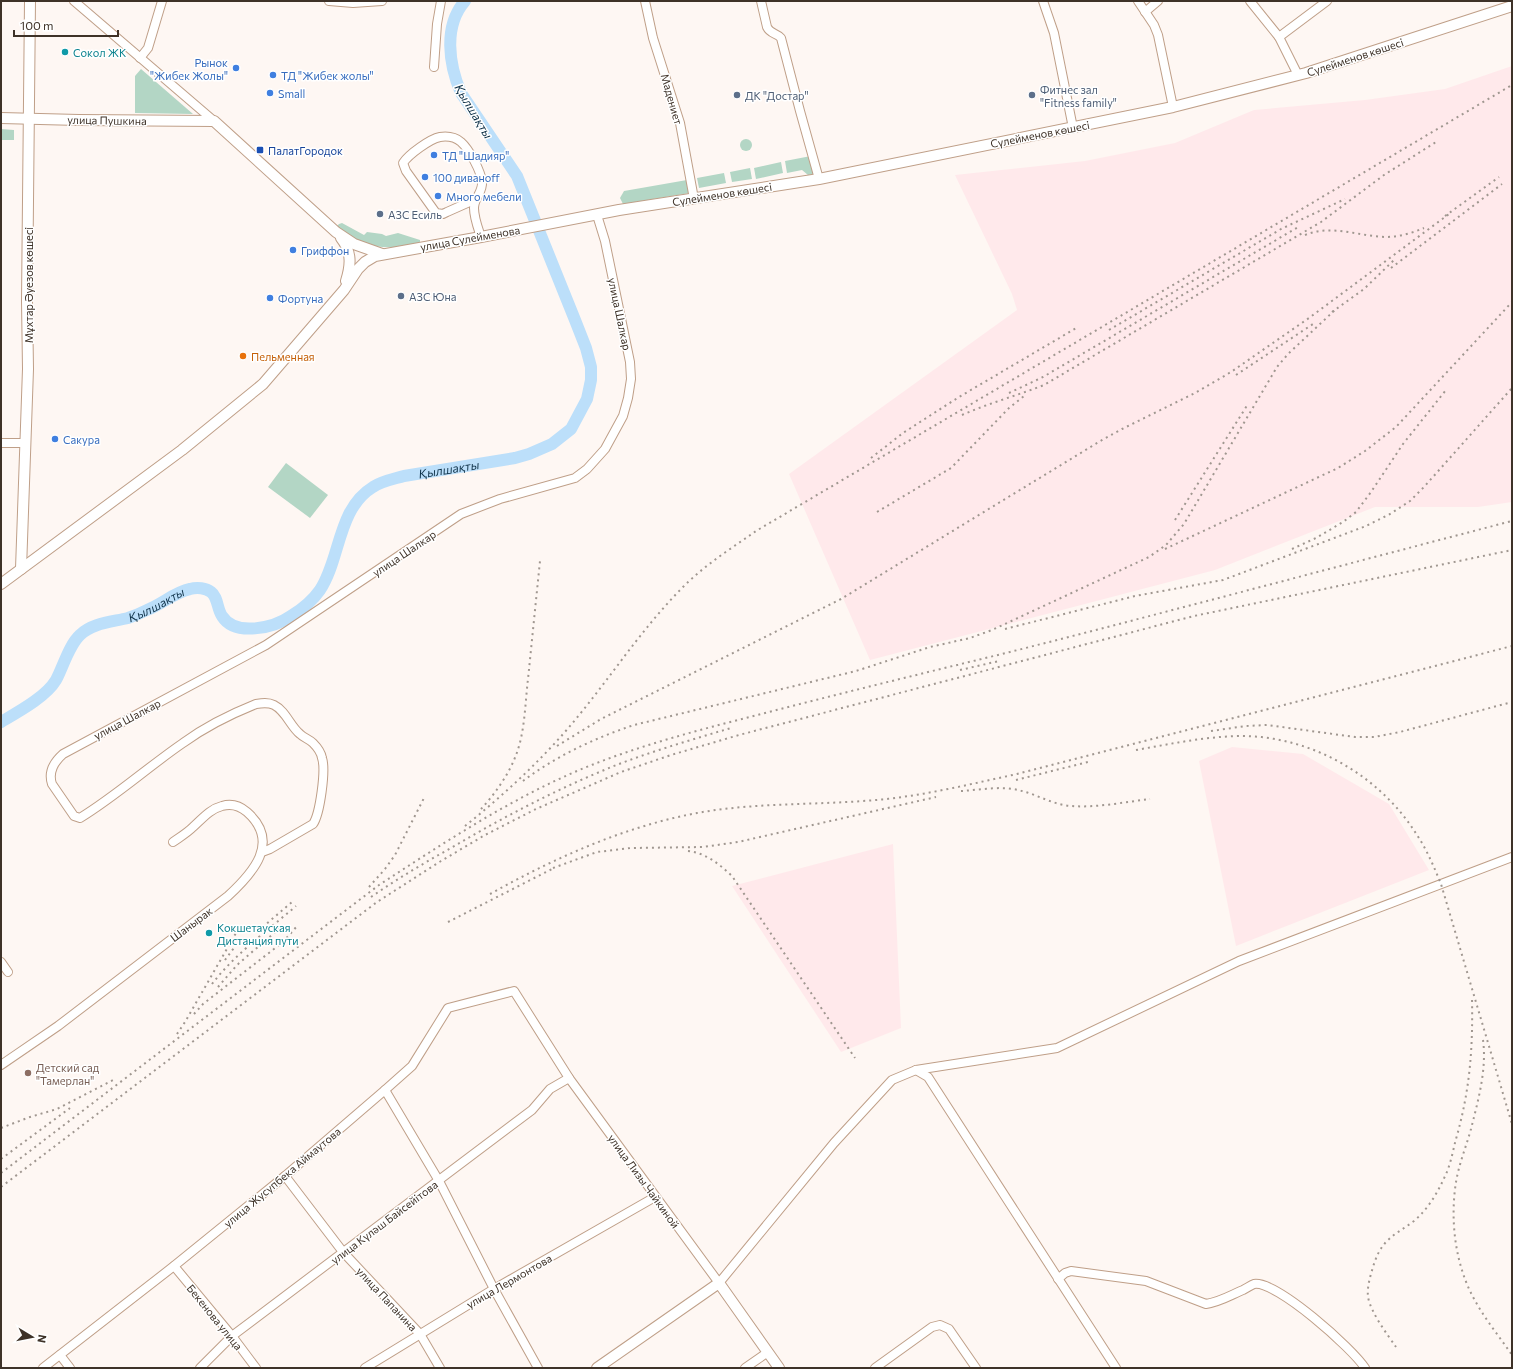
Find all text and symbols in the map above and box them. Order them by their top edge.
scale bar [14,12,118,38]
text: 100 m [20,18,54,32]
street label: Сүлейменов көшесі [1305,35,1405,79]
place label: Сокол ЖК [73,46,127,59]
marker: Сокол ЖК [60,47,70,57]
place label: Рынок "Жибек Жолы" [150,56,228,82]
marker: Рынок "Жибек Жолы" [231,63,241,73]
place label: ТД "Жибек жолы" [281,69,374,82]
marker: ТД "Жибек жолы" [268,70,278,80]
street label: Мадениет [659,72,685,126]
water label: Қылшақты [452,81,496,141]
place label: Фитнес зал "Fitness family" [1040,83,1117,109]
place label: Small [278,87,305,100]
marker: Small [265,88,275,98]
place label: ДК "Достар" [745,89,809,102]
marker: ДК "Достар" [732,90,742,100]
marker: Фитнес зал "Fitness family" [1027,90,1037,100]
street label: улица Пушкина [67,113,147,127]
street label: Сүлейменов көшесі [989,118,1091,150]
place label: ПалатГородок [268,144,343,157]
marker: ПалатГородок [255,145,265,155]
place label: ТД "Шадияр" [442,149,509,162]
marker: ТД "Шадияр" [429,150,439,160]
place label: 100 диваноff [433,171,500,184]
marker: 100 диваноff [420,172,430,182]
street label: Сүлейменов көшесі [671,180,773,208]
place label: Много мебели [446,190,522,203]
marker: Много мебели [433,191,443,201]
place label: АЗС Есиль [388,208,442,221]
marker: АЗС Есиль [375,209,385,219]
street label: улица Сулейменова [419,223,521,253]
street label: Мұхтар Әуезов көшесі [22,227,35,343]
place label: Гриффон [301,244,349,257]
marker: Гриффон [288,245,298,255]
street label: улица Шалкар [606,277,634,351]
place label: АЗС Юна [409,290,456,303]
marker: АЗС Юна [396,291,406,301]
place label: Фортуна [278,292,323,305]
marker: Фортуна [265,293,275,303]
place label: Пельменная [251,350,315,363]
marker: Пельменная [238,351,248,361]
place label: Сакура [63,433,100,446]
marker: Сакура [50,434,60,444]
water label: Қылшақты [417,457,480,481]
street label: улица Шалкар [370,527,438,579]
water label: Қылшақты [126,584,187,624]
street label: улица Шалкар [91,696,163,742]
street label: Шанырак [167,904,215,944]
place label: Кокшетауская Дистанция пути [217,921,299,947]
marker: Кокшетауская Дистанция пути [204,928,214,938]
place label: Детский сад "Тамерлан" [36,1061,100,1087]
marker: Детский сад "Тамерлан" [23,1068,33,1078]
street label: улица Жусупбека Аймаутова [221,1124,343,1230]
street label: улица Лизы Чайкиной [606,1131,682,1231]
street label: улица Күләш Байсейітова [328,1178,440,1266]
street label: улица Лермонтова [464,1251,554,1311]
street label: улица Папанина [354,1264,420,1334]
street label: Бекенова улица [185,1282,245,1352]
north arrow [12,1317,52,1357]
text: N [35,1334,49,1344]

